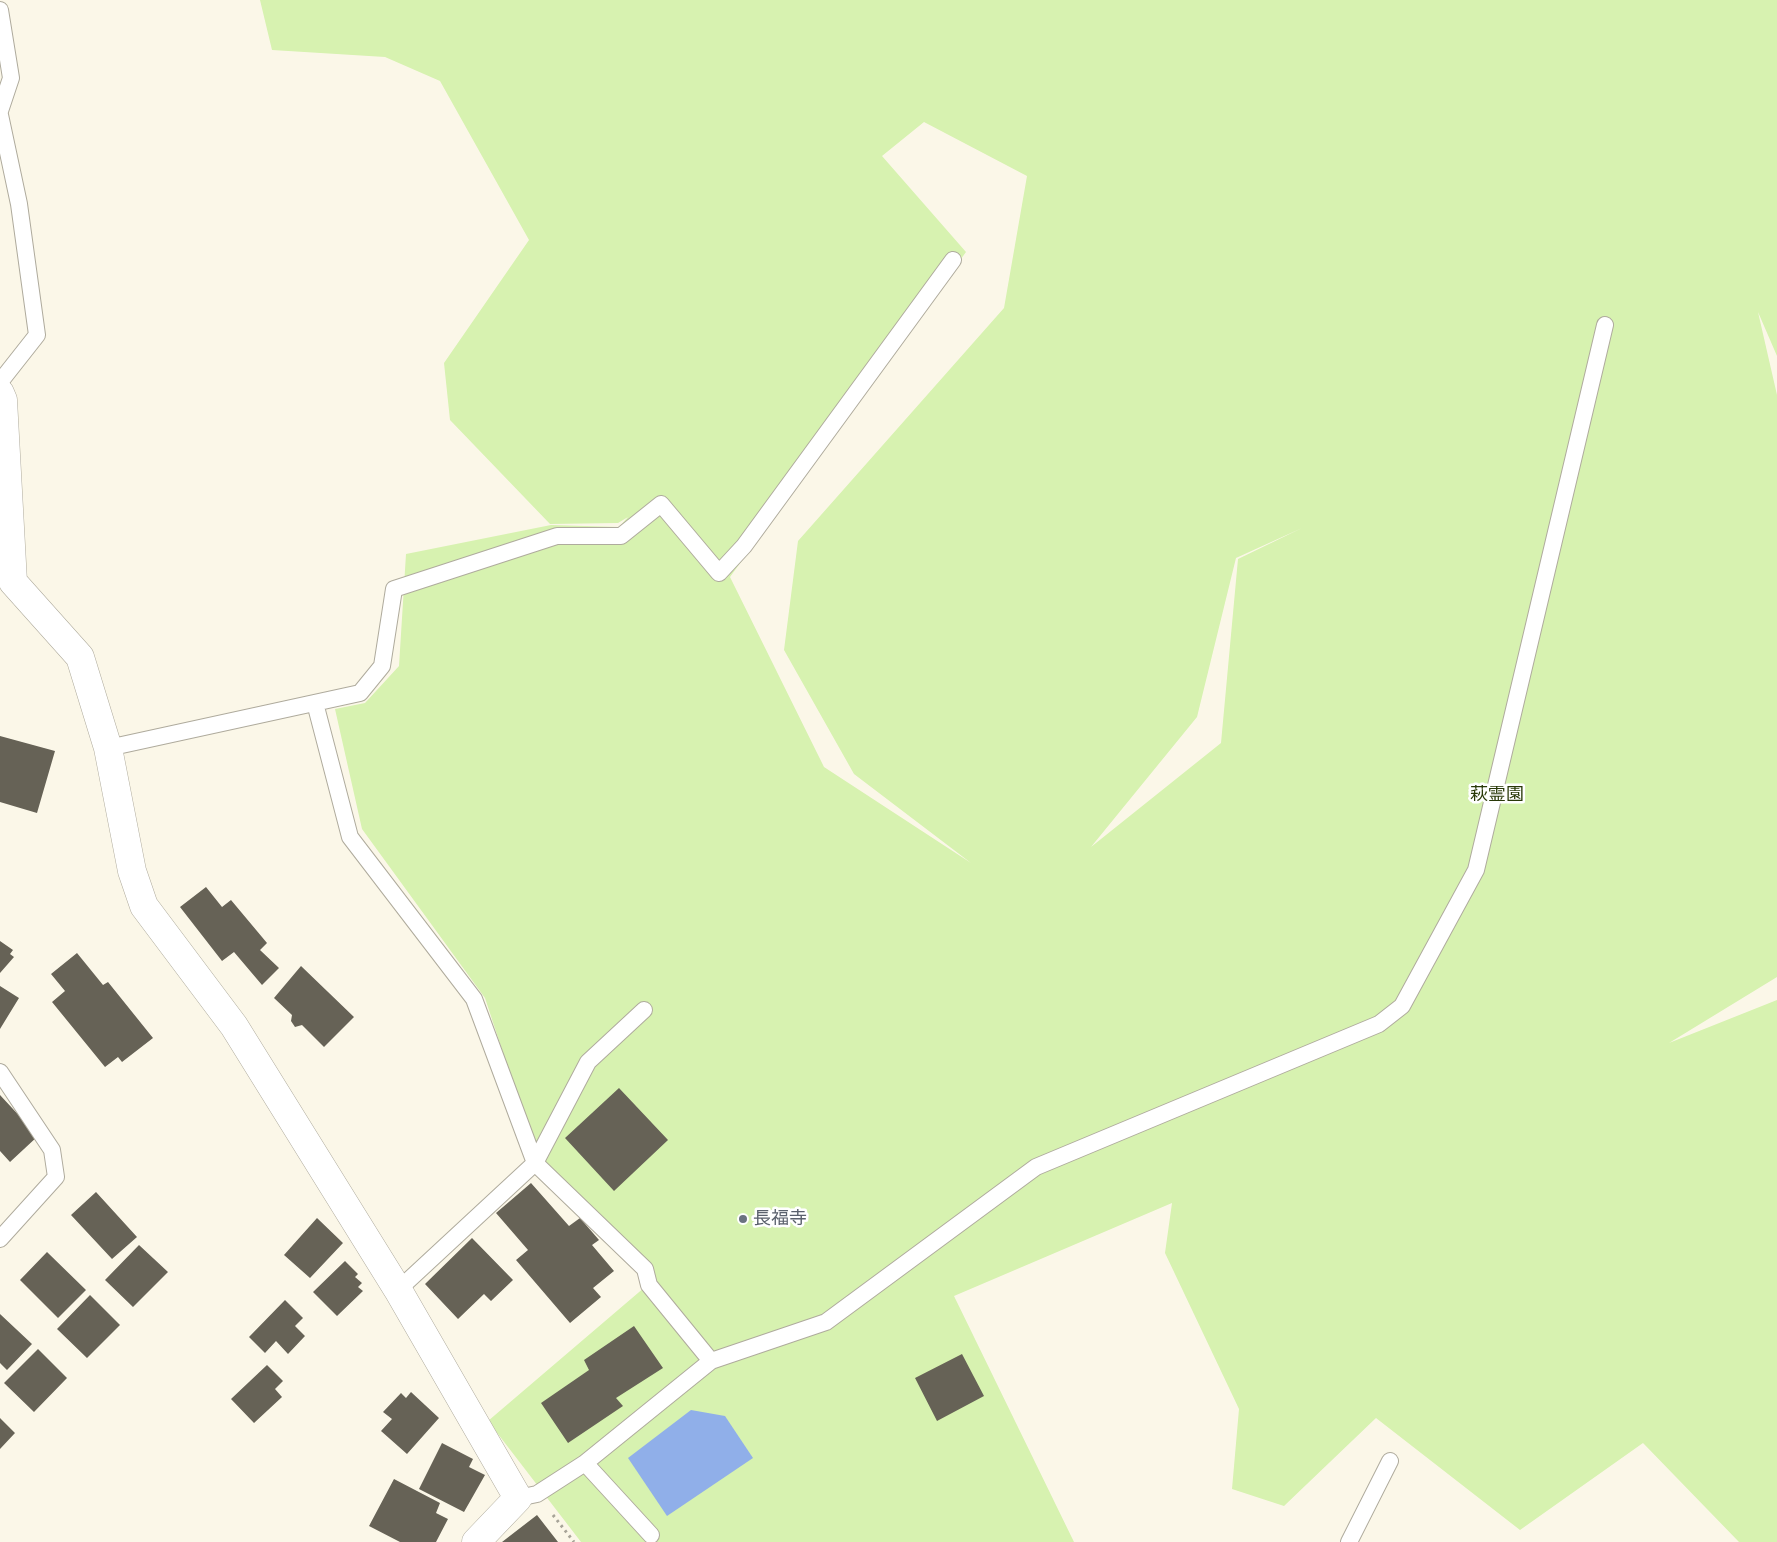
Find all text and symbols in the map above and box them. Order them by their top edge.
park label: 萩霊園 [1470,784,1524,806]
place label: 長福寺 [753,1208,807,1230]
marker: 長福寺 [737,1213,749,1225]

